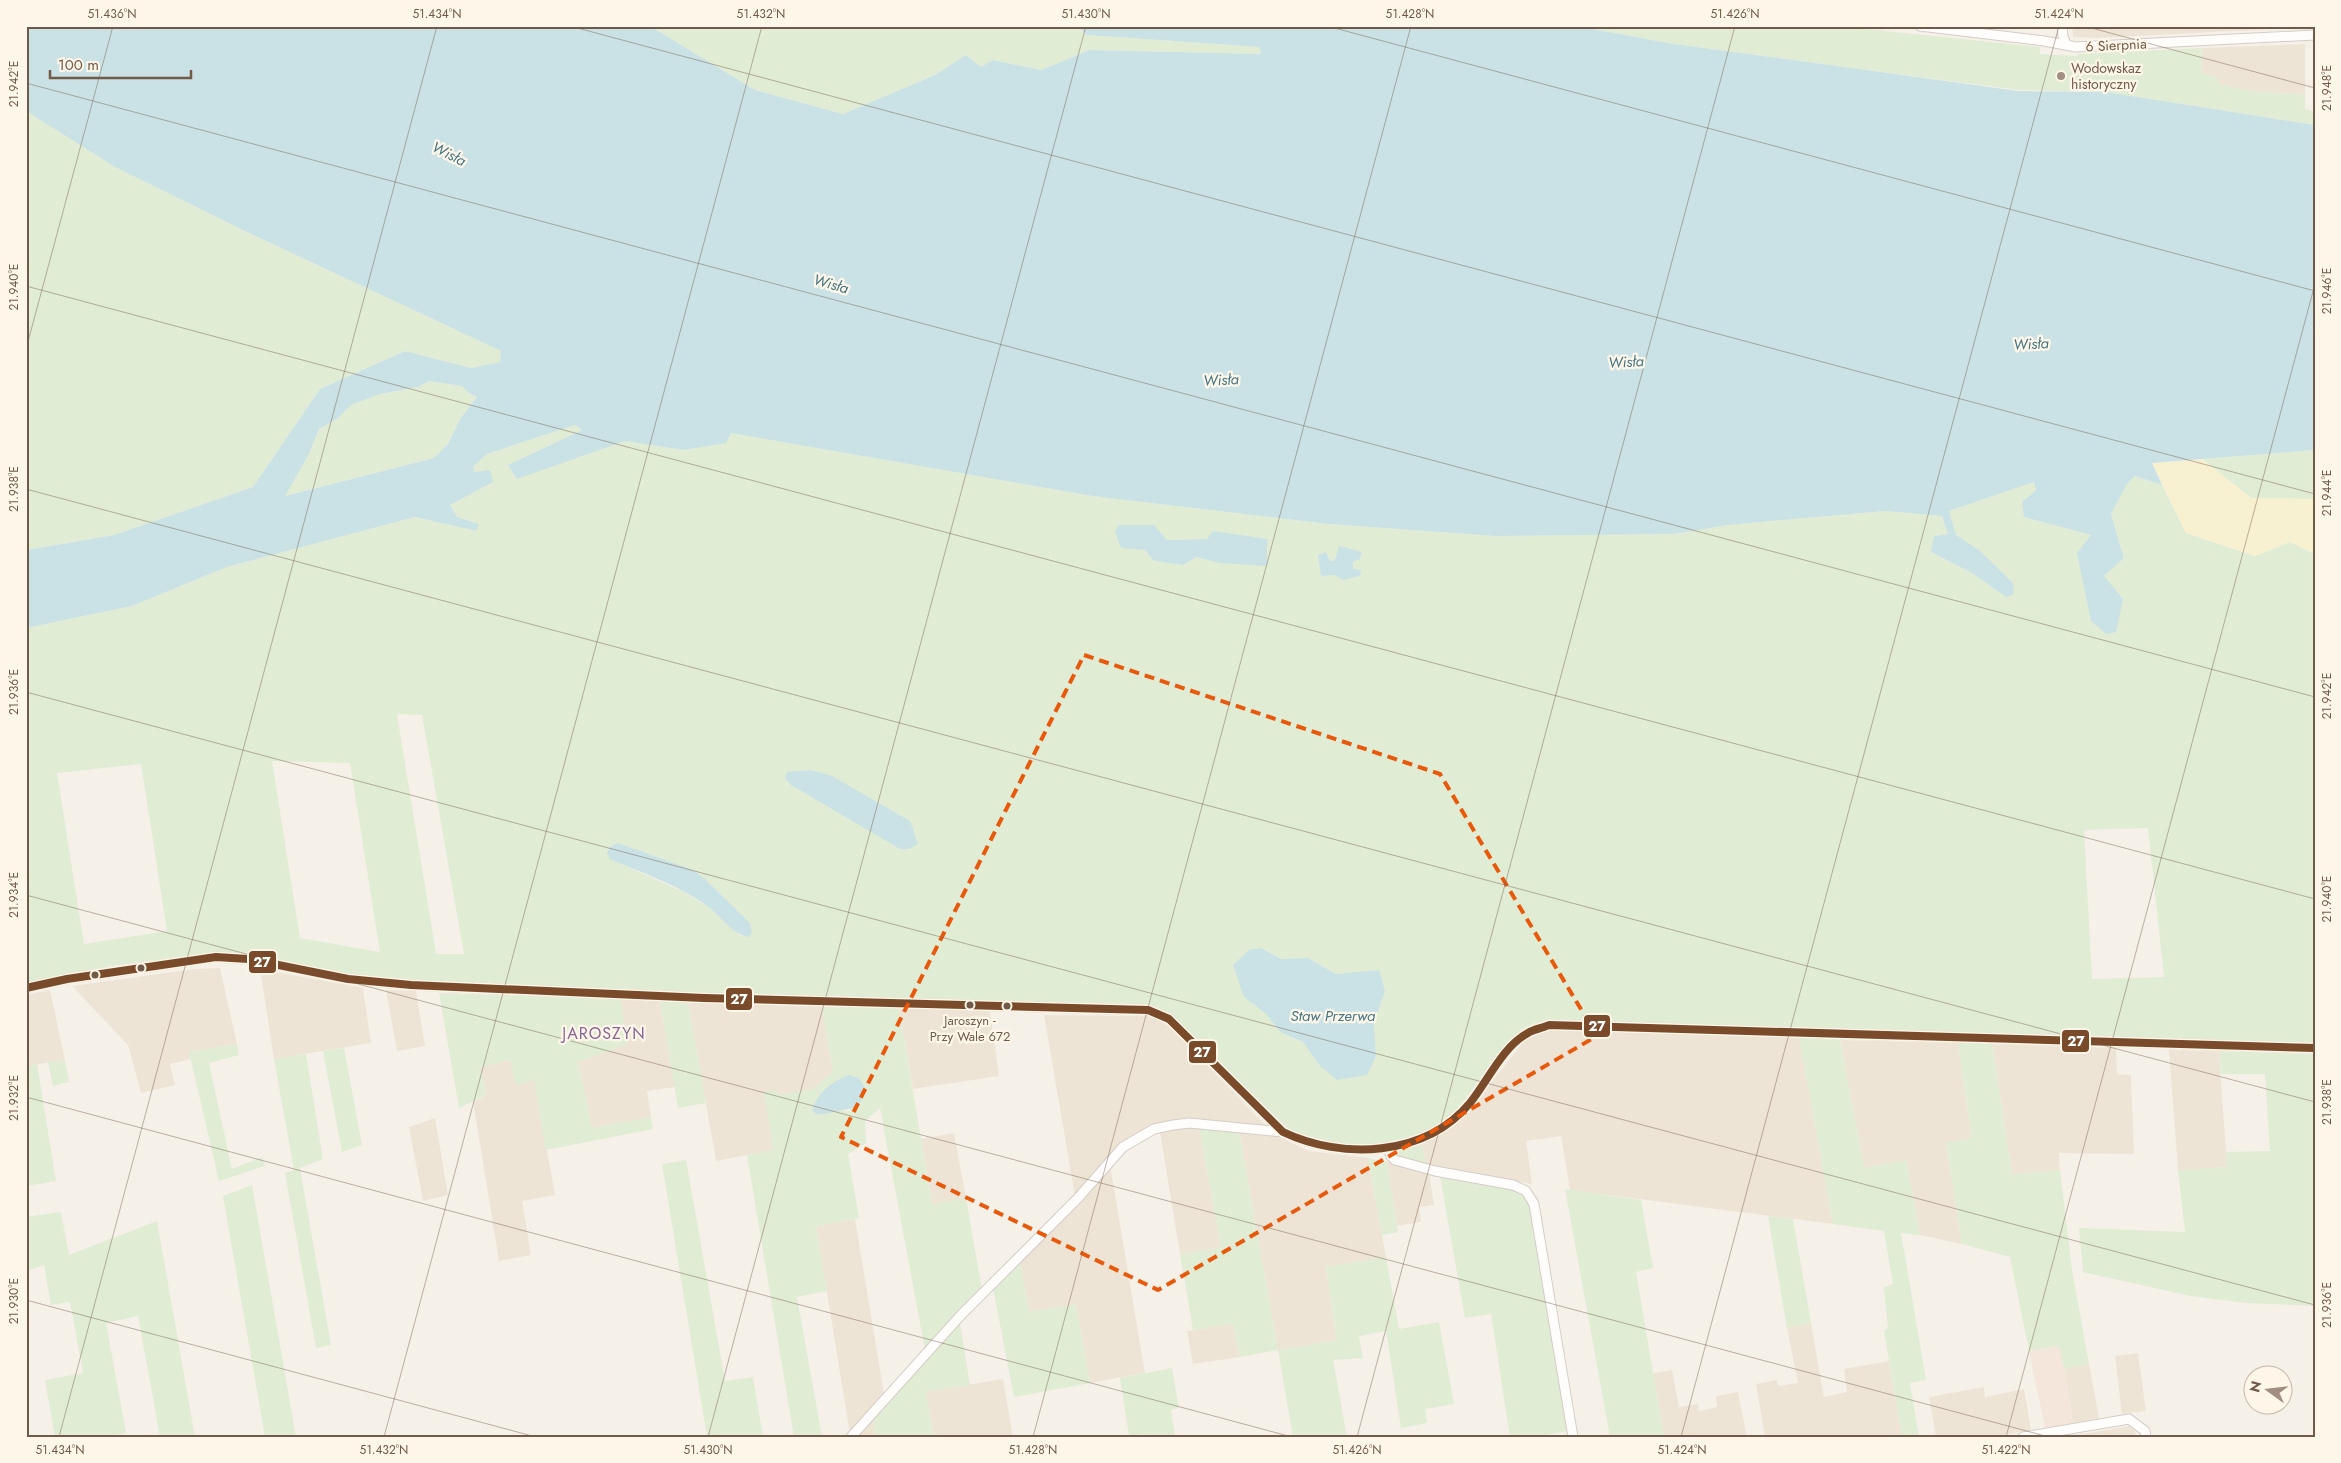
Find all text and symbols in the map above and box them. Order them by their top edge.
text: 51.436°N [88,5,136,23]
text: 51.434°N [413,5,461,23]
text: 51.432°N [737,5,785,23]
text: 51.430°N [1061,5,1111,23]
text: 51.428°N [1386,5,1434,23]
text: 51.426°N [1710,5,1760,23]
text: 51.424°N [2034,5,2084,23]
street label: 6 Sierpnia [2085,33,2147,57]
scale bar [50,48,191,80]
text: 100 m [58,54,99,76]
place label: Wodowskaz historyczny [2071,58,2142,94]
text: 21.942°E [5,61,23,107]
text: 21.948°E [2318,65,2336,111]
marker: Wodowskaz historyczny [2055,70,2067,82]
water label: Wisła [428,136,471,172]
text: 21.940°E [5,264,23,310]
text: 21.946°E [2318,268,2336,314]
water label: Wisła [811,269,852,300]
water label: Wisła [2013,332,2050,356]
water label: Wisła [1608,350,1645,374]
water label: Wisła [1203,368,1240,392]
text: 21.938°E [5,466,23,512]
text: 21.944°E [2318,470,2336,516]
text: 21.936°E [5,669,23,715]
text: 21.942°E [2318,673,2336,719]
text: 21.934°E [5,872,23,918]
text: 21.940°E [2318,876,2336,922]
line badge: 27 [248,950,277,974]
text: 27 [253,952,271,972]
unlabelled marker [136,963,146,973]
unlabelled marker [90,970,100,980]
line badge: 27 [725,987,753,1011]
text: 27 [730,989,748,1009]
marker: Jaroszyn - Przy Wale 672 [965,1000,975,1010]
unlabelled marker [1002,1001,1012,1011]
water label: Staw Przerwa [1291,1005,1376,1027]
place label: Jaroszyn - Przy Wale 672 [930,1011,1010,1046]
line badge: 27 [1583,1014,1611,1038]
text: 27 [1588,1016,1606,1036]
district label: JAROSZYN [560,1022,646,1045]
line badge: 27 [2061,1029,2090,1053]
text: 27 [2067,1031,2085,1051]
line badge: 27 [1188,1040,1217,1064]
text: 27 [1193,1042,1211,1062]
text: 21.932°E [5,1075,23,1121]
text: 21.938°E [2318,1079,2336,1125]
text: 21.930°E [5,1278,23,1324]
text: 21.936°E [2318,1282,2336,1328]
north arrow [2244,1366,2294,1416]
text: N [2244,1379,2267,1395]
text: 51.434°N [36,1441,84,1459]
text: 51.432°N [360,1441,408,1459]
text: 51.430°N [683,1441,733,1459]
text: 51.428°N [1009,1441,1057,1459]
text: 51.426°N [1332,1441,1382,1459]
text: 51.424°N [1657,1441,1707,1459]
text: 51.422°N [1981,1441,2031,1459]

